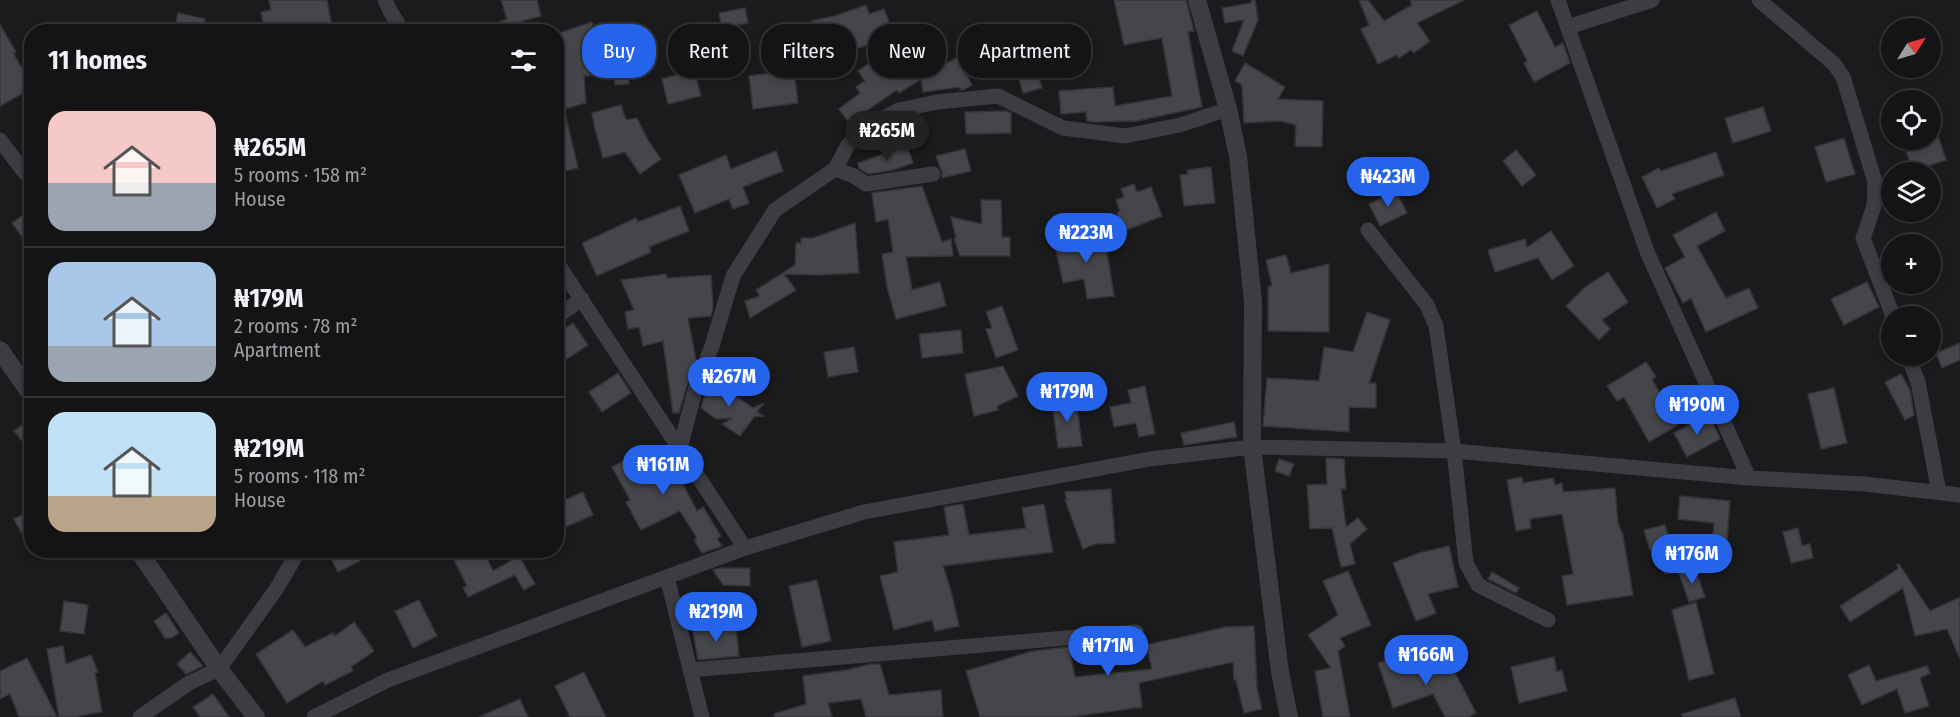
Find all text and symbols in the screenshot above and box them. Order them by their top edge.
north arrow [1881,18,1941,78]
map controls [1881,18,1941,366]
chip: Buy [582,24,656,78]
chip: Rent [668,24,749,78]
chip: Filters [761,24,856,78]
chip: New [868,24,946,78]
chip: Apartment [958,24,1091,78]
icon: filters [507,44,540,77]
text: 11 homes [48,45,147,76]
button: locate [1881,90,1941,150]
pin: ₦265M [845,111,929,162]
text: ₦265M [859,118,915,142]
text: ₦265M [234,132,306,163]
icon: home [96,135,168,207]
pin: ₦423M [1346,157,1430,208]
button: layers [1881,162,1941,222]
text: 5 rooms · 158 m² [234,163,367,187]
text: ₦423M [1361,164,1415,188]
text: House [234,187,286,211]
pin: ₦223M [1044,213,1128,264]
text: ₦223M [1059,220,1113,244]
button: + [1881,234,1941,294]
text: ₦179M [234,283,303,314]
icon: home [96,286,168,358]
button: − [1881,306,1941,366]
text: 2 rooms · 78 m² [234,314,357,338]
text: Apartment [234,338,321,362]
pin: ₦267M [687,357,771,408]
text: ₦267M [702,364,756,388]
pin: ₦179M [1025,372,1109,423]
text: ₦179M [1040,379,1094,403]
pin: ₦190M [1655,385,1739,436]
text: ₦190M [1669,392,1725,416]
text: ₦219M [234,433,304,464]
icon: home [96,436,168,508]
pin: ₦161M [621,445,705,496]
text: ₦161M [637,452,689,476]
text: 5 rooms · 118 m² [234,464,365,488]
text: House [234,488,286,512]
pin: ₦176M [1650,534,1734,585]
text: ₦176M [1665,541,1719,565]
pin: ₦219M [674,592,758,643]
text: ₦219M [689,599,743,623]
pin: ₦171M [1066,626,1150,677]
text: ₦171M [1082,633,1134,657]
pin: ₦166M [1384,635,1468,686]
text: ₦166M [1398,642,1454,666]

